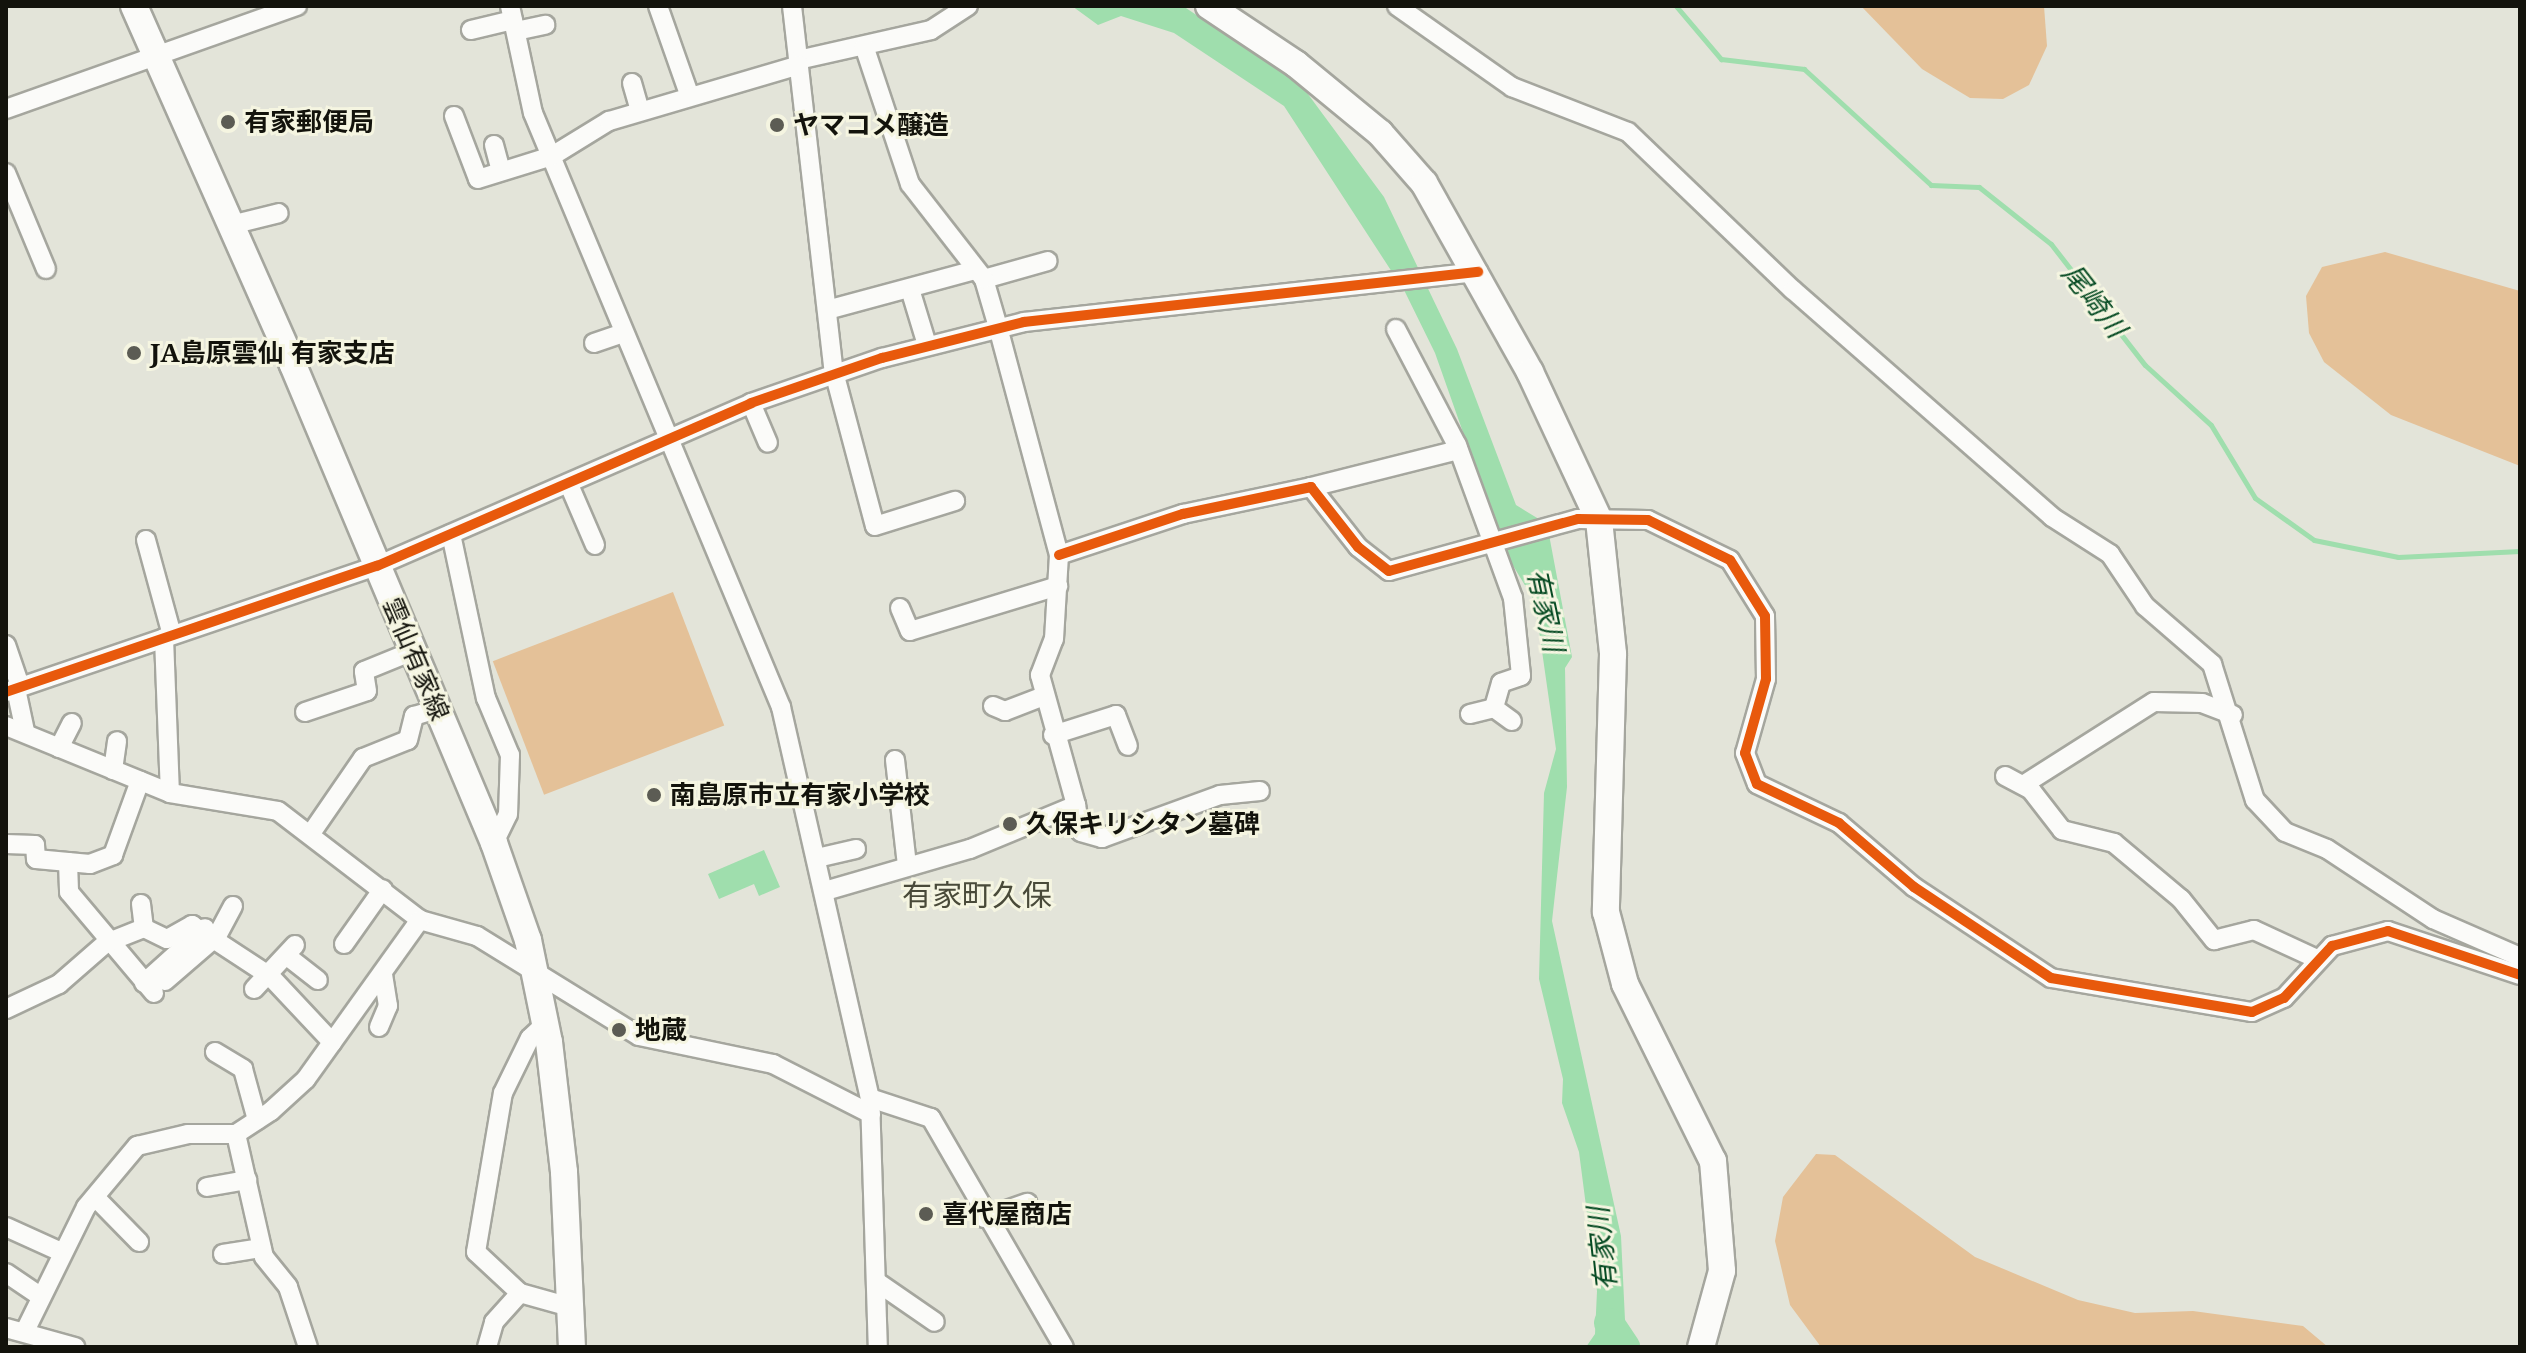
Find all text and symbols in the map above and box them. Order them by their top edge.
place label: 有家郵便局 [244,106,374,138]
place label: ヤマコメ醸造 [793,109,949,141]
marker: 有家郵便局 [219,113,237,131]
marker: ヤマコメ醸造 [768,116,786,134]
water label: 尾崎川 [2056,257,2134,343]
place label: JA島原雲仙 有家支店 [150,337,395,369]
marker: JA島原雲仙 有家支店 [125,344,143,362]
water label: 有家川 [1522,565,1572,655]
street label: 雲仙有家線 [376,593,456,725]
place label: 南島原市立有家小学校 [670,779,930,811]
marker: 南島原市立有家小学校 [645,786,663,804]
place label: 久保キリシタン墓碑 [1026,808,1260,840]
marker: 久保キリシタン墓碑 [1001,815,1019,833]
district label: 有家町久保 [902,877,1052,913]
place label: 地蔵 [635,1014,687,1046]
marker: 地蔵 [610,1021,628,1039]
place label: 喜代屋商店 [942,1198,1072,1230]
marker: 喜代屋商店 [917,1205,935,1223]
water label: 有家川 [1580,1205,1622,1293]

